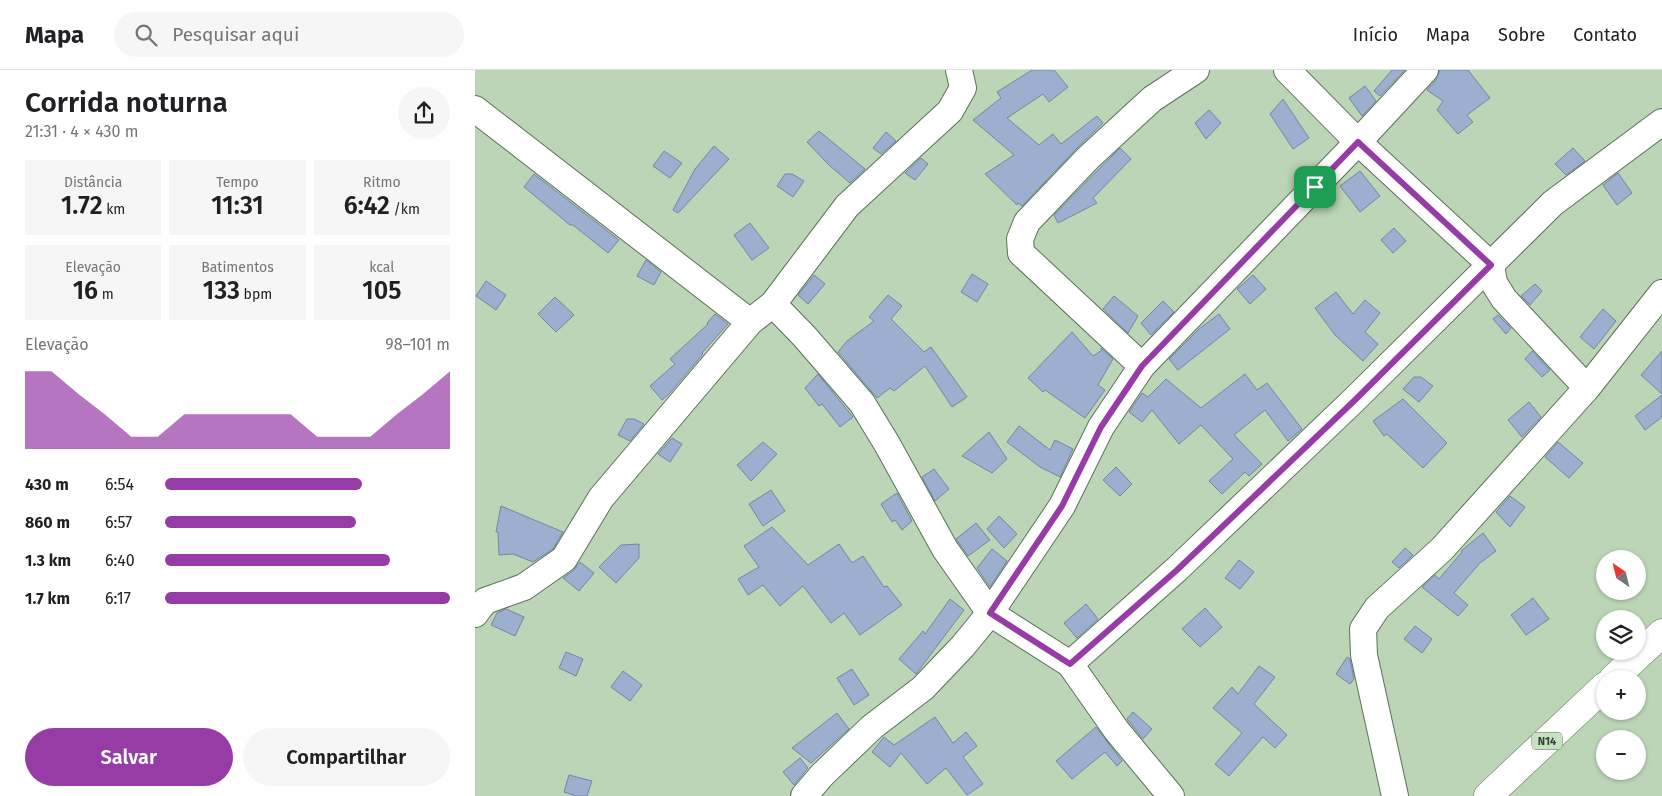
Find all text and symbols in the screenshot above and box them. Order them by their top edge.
search box [114,12,464,57]
text: Mapa [25,21,84,49]
icon: search [132,21,160,49]
text: Pesquisar aqui [172,23,299,46]
text: Início [1353,24,1398,46]
text: Mapa [1426,24,1470,46]
text: Sobre [1498,24,1545,46]
text: Contato [1573,24,1637,46]
text: Corrida noturna [25,86,228,119]
button: share [398,87,450,139]
text: 21:31 · 4 × 430 m [25,122,138,141]
pin [1294,166,1336,208]
icon: arrive [1301,173,1329,201]
text: Distância [64,174,122,191]
text: Tempo [216,174,259,191]
text: Ritmo [363,174,401,191]
text: 1.72 [61,191,102,221]
text: 11:31 [211,191,264,221]
text: 6:42 [344,191,390,221]
text: km [102,201,125,218]
text: /km [390,201,420,218]
text: Elevação [65,259,121,276]
text: Batimentos [201,259,274,276]
text: kcal [369,259,394,276]
text: 16 [73,276,98,306]
text: 133 [203,276,240,306]
text: 105 [362,276,401,306]
text: m [98,286,114,303]
text: bpm [240,286,272,303]
text: Elevação [25,335,89,354]
text: 98–101 m [385,335,450,354]
text: 430 m [25,475,69,494]
text: 6:54 [105,475,134,494]
text: 860 m [25,513,70,532]
text: 6:57 [105,513,132,532]
north arrow [1596,550,1646,600]
map controls [1596,550,1646,780]
text: 1.3 km [25,551,71,570]
text: 6:40 [105,551,135,570]
text: 1.7 km [25,589,70,608]
text: 6:17 [105,589,131,608]
button: layers [1596,610,1646,660]
button: + [1596,670,1646,720]
button: Salvar [25,728,233,786]
button: Compartilhar [243,728,450,786]
button: − [1596,730,1646,780]
road number: N14 [1532,732,1562,749]

